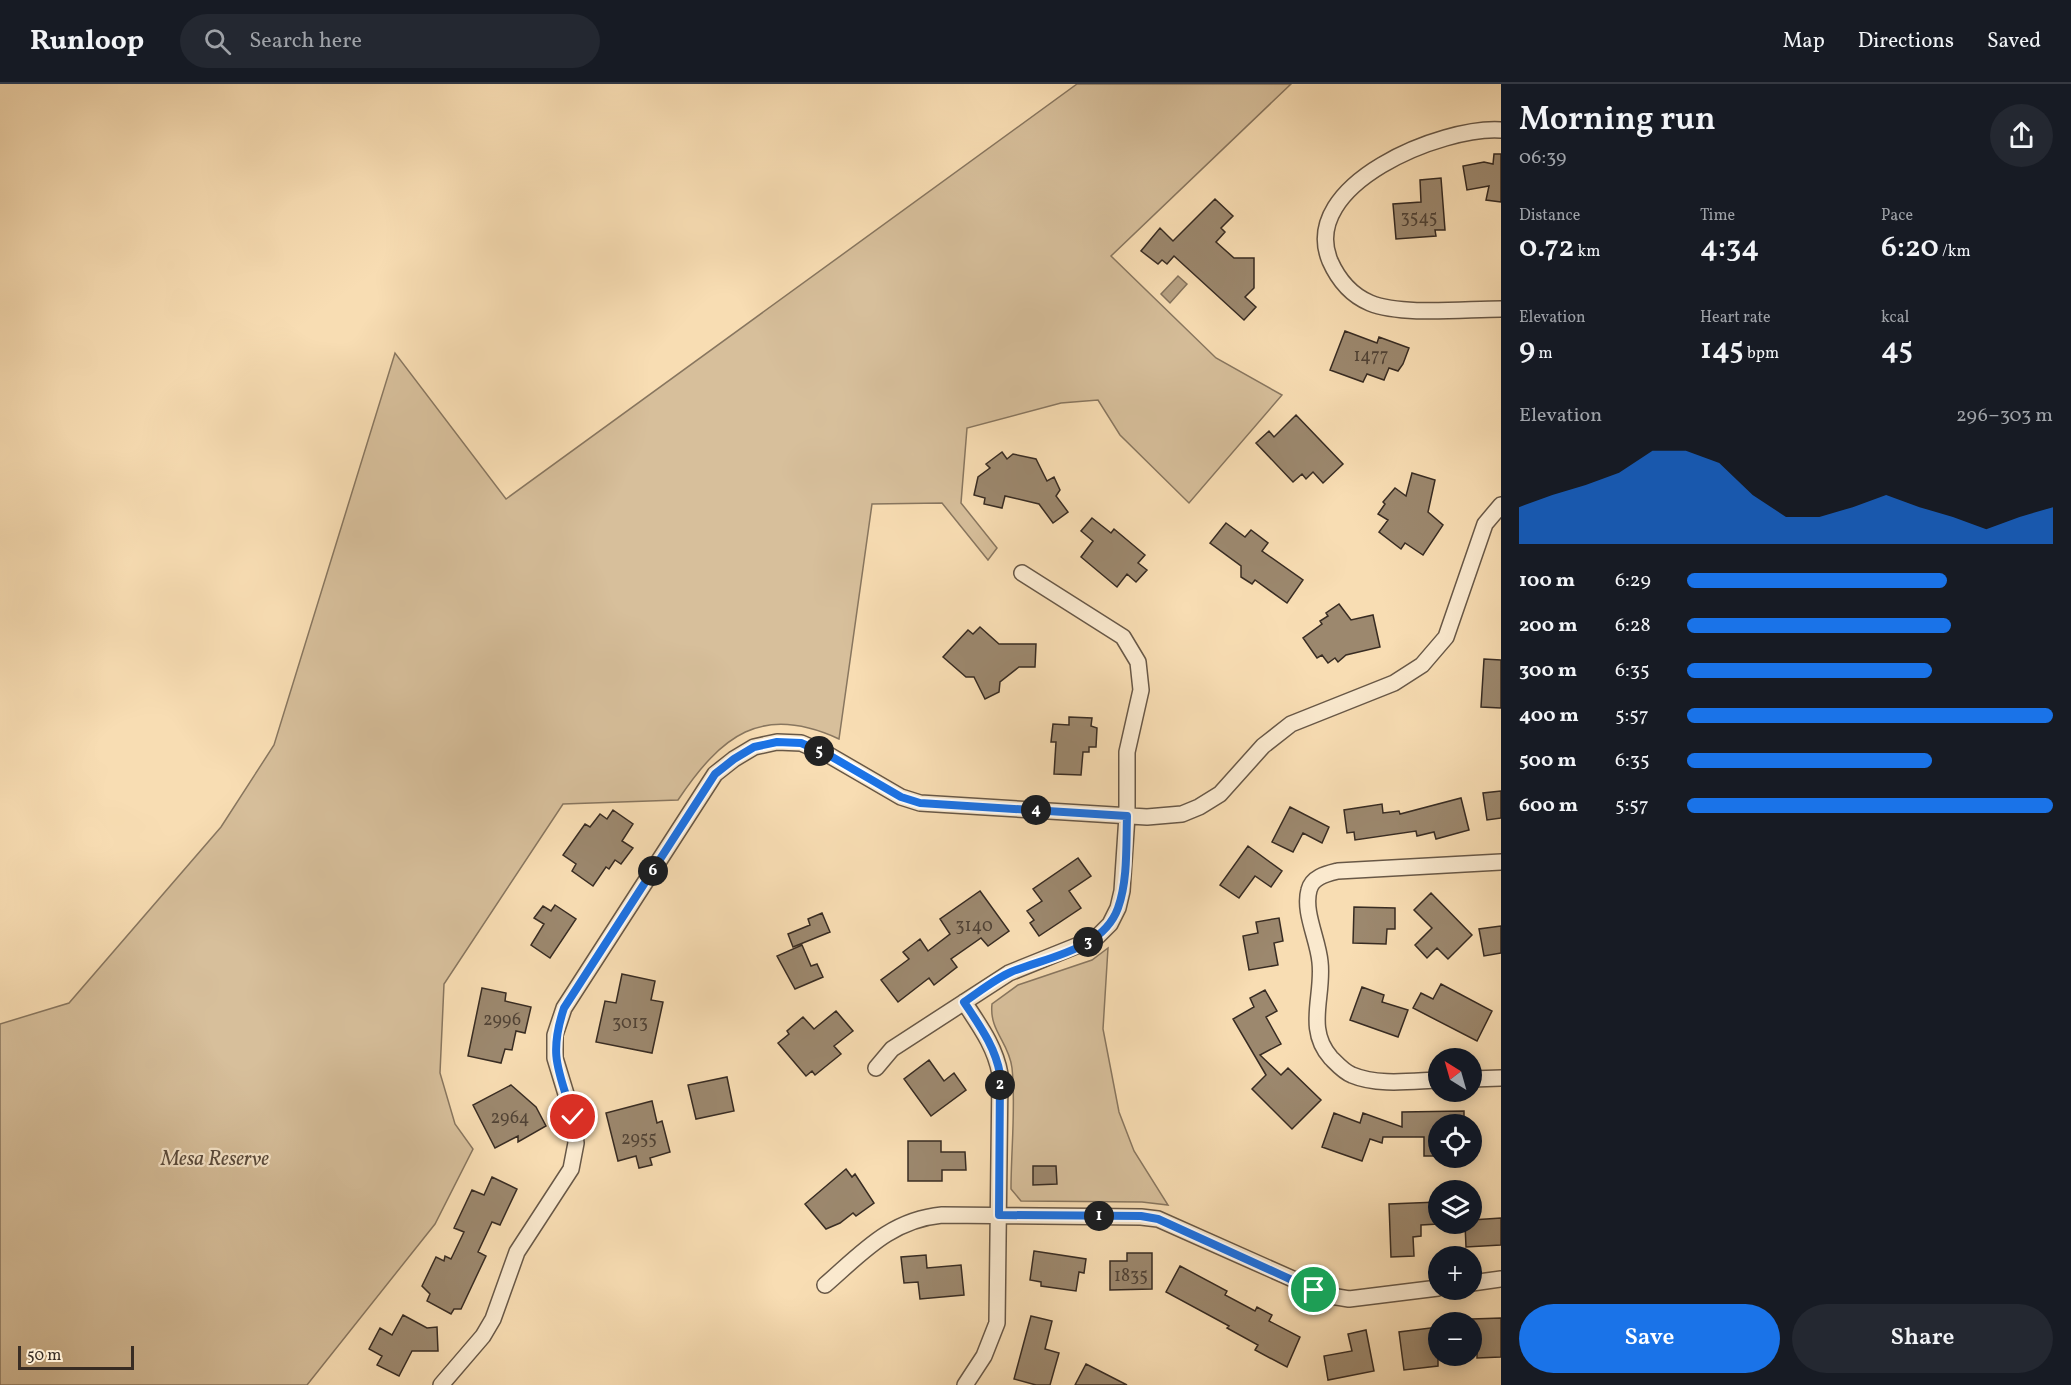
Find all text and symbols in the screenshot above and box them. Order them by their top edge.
search box [180,14,600,68]
text: Runloop [30,22,144,61]
icon: search [201,25,234,58]
text: Search here [249,26,362,57]
text: Map [1783,27,1825,56]
text: Directions [1858,27,1954,56]
text: Saved [1987,27,2041,56]
text: Morning run [1519,98,1716,144]
button: share [1990,104,2053,167]
text: 06:39 [1519,144,1566,172]
text: Distance [1519,205,1580,227]
text: Time [1700,205,1735,227]
text: Pace [1881,205,1913,227]
house number: 3545 [1401,206,1437,231]
text: 0.72 [1519,227,1574,269]
text: 4:34 [1700,227,1759,269]
text: 6:20 [1881,227,1939,269]
text: km [1574,241,1600,263]
text: /km [1939,241,1971,263]
text: Elevation [1519,307,1586,329]
text: Heart rate [1700,307,1771,329]
text: kcal [1881,307,1909,329]
text: 9 [1519,329,1535,371]
text: 145 [1700,329,1744,371]
text: 45 [1881,329,1913,371]
text: m [1535,343,1553,365]
text: bpm [1744,343,1779,365]
house number: 1477 [1353,344,1389,369]
text: Elevation [1519,402,1602,430]
text: 296–303 m [1956,402,2053,430]
text: 100 m [1519,567,1575,595]
text: 6:29 [1615,567,1651,595]
text: 200 m [1519,612,1577,640]
text: 6:28 [1615,612,1651,640]
text: 300 m [1519,657,1577,685]
text: 6:35 [1615,657,1650,685]
text: 400 m [1519,702,1579,730]
text: 5:57 [1615,702,1649,730]
pin: 5 [804,736,834,766]
text: 5 [815,740,823,762]
text: 500 m [1519,747,1577,775]
text: 6:35 [1615,747,1650,775]
text: 600 m [1519,792,1578,820]
text: 5:57 [1615,792,1649,820]
pin: 4 [1021,795,1051,825]
text: 4 [1031,799,1041,821]
pin: 6 [638,856,668,886]
text: 6 [649,860,657,882]
house number: 3140 [955,914,993,939]
pin: 3 [1073,927,1103,957]
text: 3 [1084,931,1092,953]
house number: 2996 [483,1008,521,1033]
house number: 3013 [612,1011,648,1036]
north arrow [1428,1048,1482,1102]
map controls [1428,1048,1482,1366]
pin: 2 [985,1070,1015,1100]
text: 2 [996,1074,1004,1096]
pin [547,1091,598,1142]
icon: check [556,1100,589,1133]
house number: 2964 [491,1106,529,1131]
button: locate [1428,1114,1482,1168]
house number: 2955 [621,1127,657,1152]
park label: Mesa Reserve [160,1145,269,1174]
button: layers [1428,1180,1482,1234]
pin: 1 [1084,1201,1114,1231]
text: 1 [1096,1205,1102,1227]
button: + [1428,1246,1482,1300]
house number: 1835 [1114,1264,1148,1289]
pin [1288,1264,1339,1315]
icon: arrive [1297,1273,1330,1306]
button: Save [1519,1304,1780,1373]
button: Share [1792,1304,2053,1373]
button: − [1428,1312,1482,1366]
scale bar [18,1343,134,1370]
text: 50 m [27,1345,61,1367]

